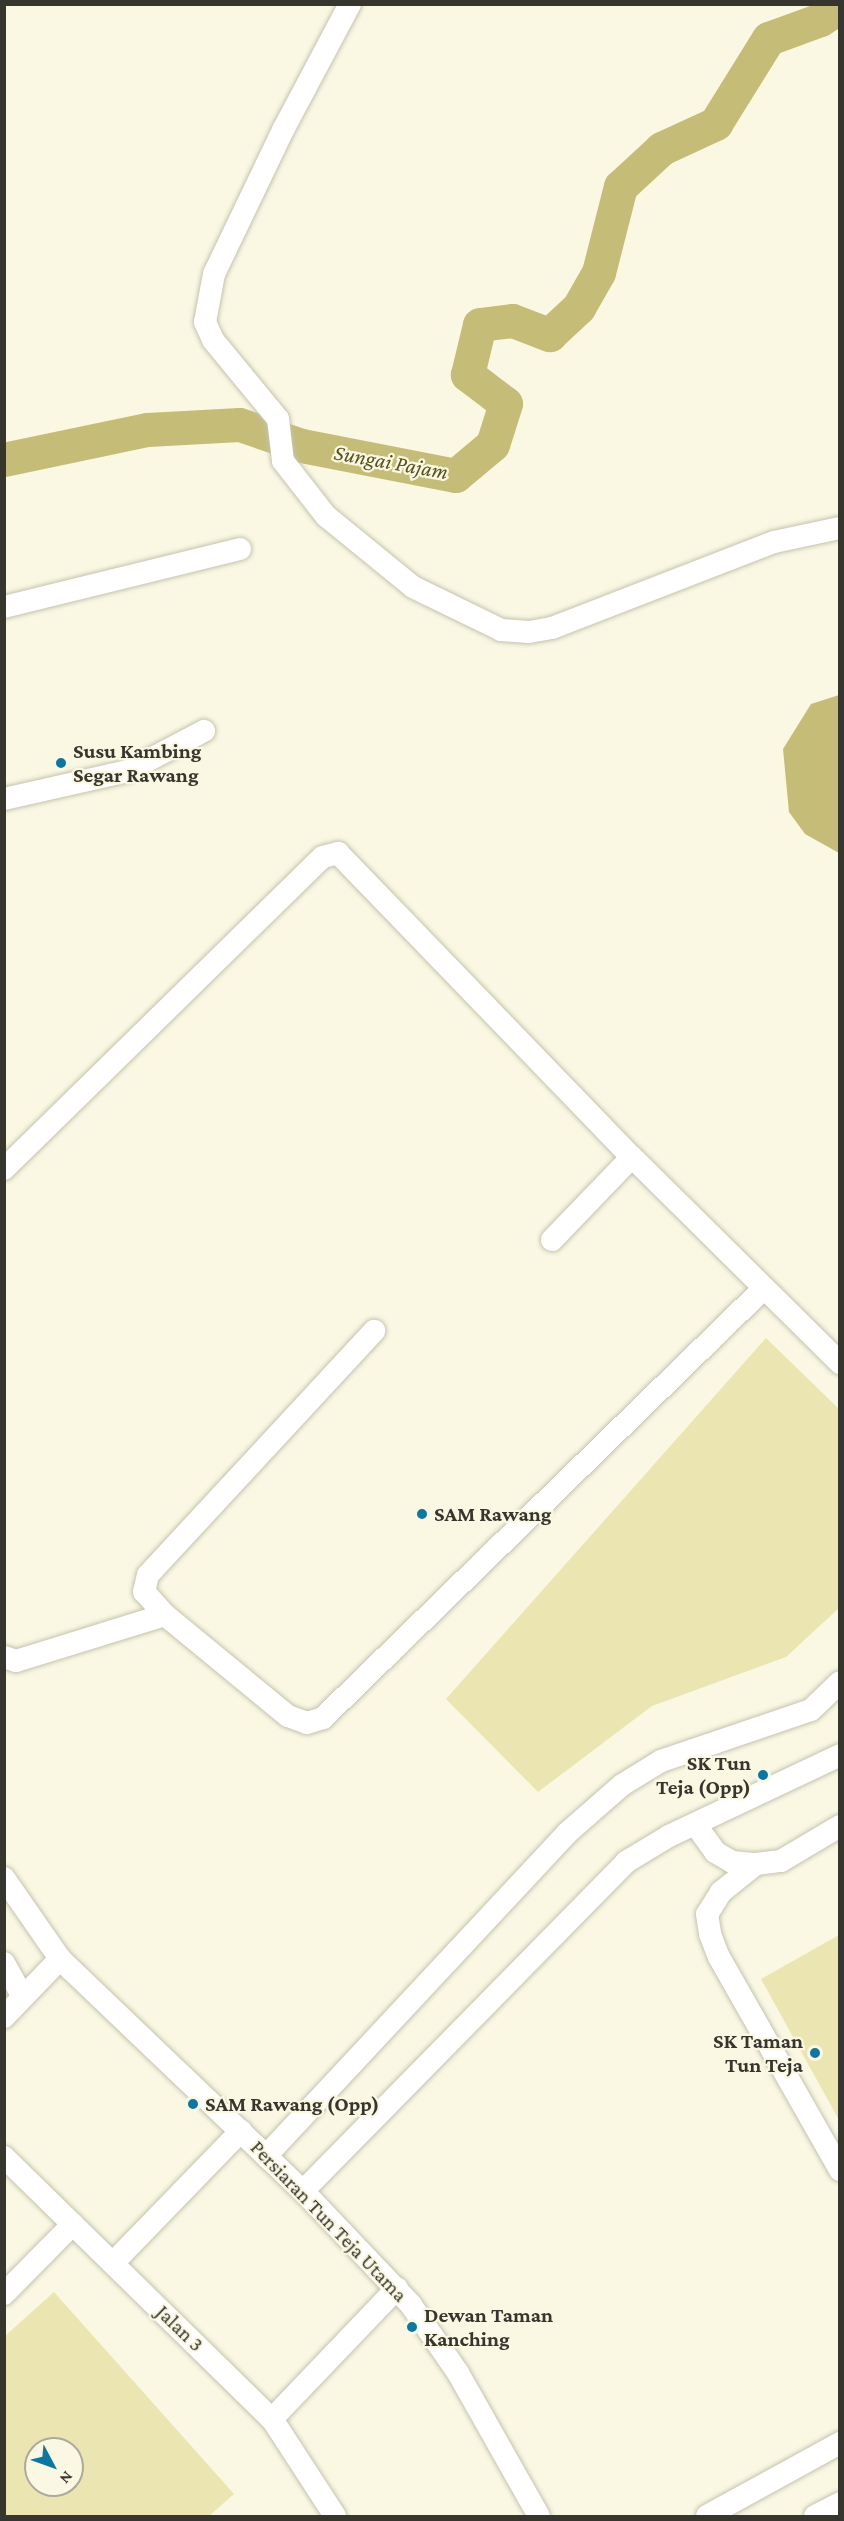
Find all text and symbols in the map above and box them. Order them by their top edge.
water label: Sungai Pajam [332,439,450,485]
place label: Susu Kambing Segar Rawang [73,738,201,788]
marker: Susu Kambing Segar Rawang [54,756,68,770]
place label: SAM Rawang [434,1501,551,1527]
marker: SAM Rawang [415,1507,429,1521]
place label: SK Tun Teja (Opp) [656,1750,751,1800]
marker: SK Tun Teja (Opp) [756,1768,770,1782]
place label: SK Taman Tun Teja [713,2028,803,2078]
marker: SK Taman Tun Teja [808,2046,822,2060]
place label: SAM Rawang (Opp) [205,2091,380,2117]
marker: SAM Rawang (Opp) [186,2097,200,2111]
street label: Persiaran Tun Teja Utama [245,2135,413,2307]
street label: Jalan 3 [151,2299,209,2357]
place label: Dewan Taman Kanching [424,2302,553,2352]
marker: Dewan Taman Kanching [405,2320,419,2334]
north arrow [24,2437,84,2497]
text: N [56,2468,76,2488]

